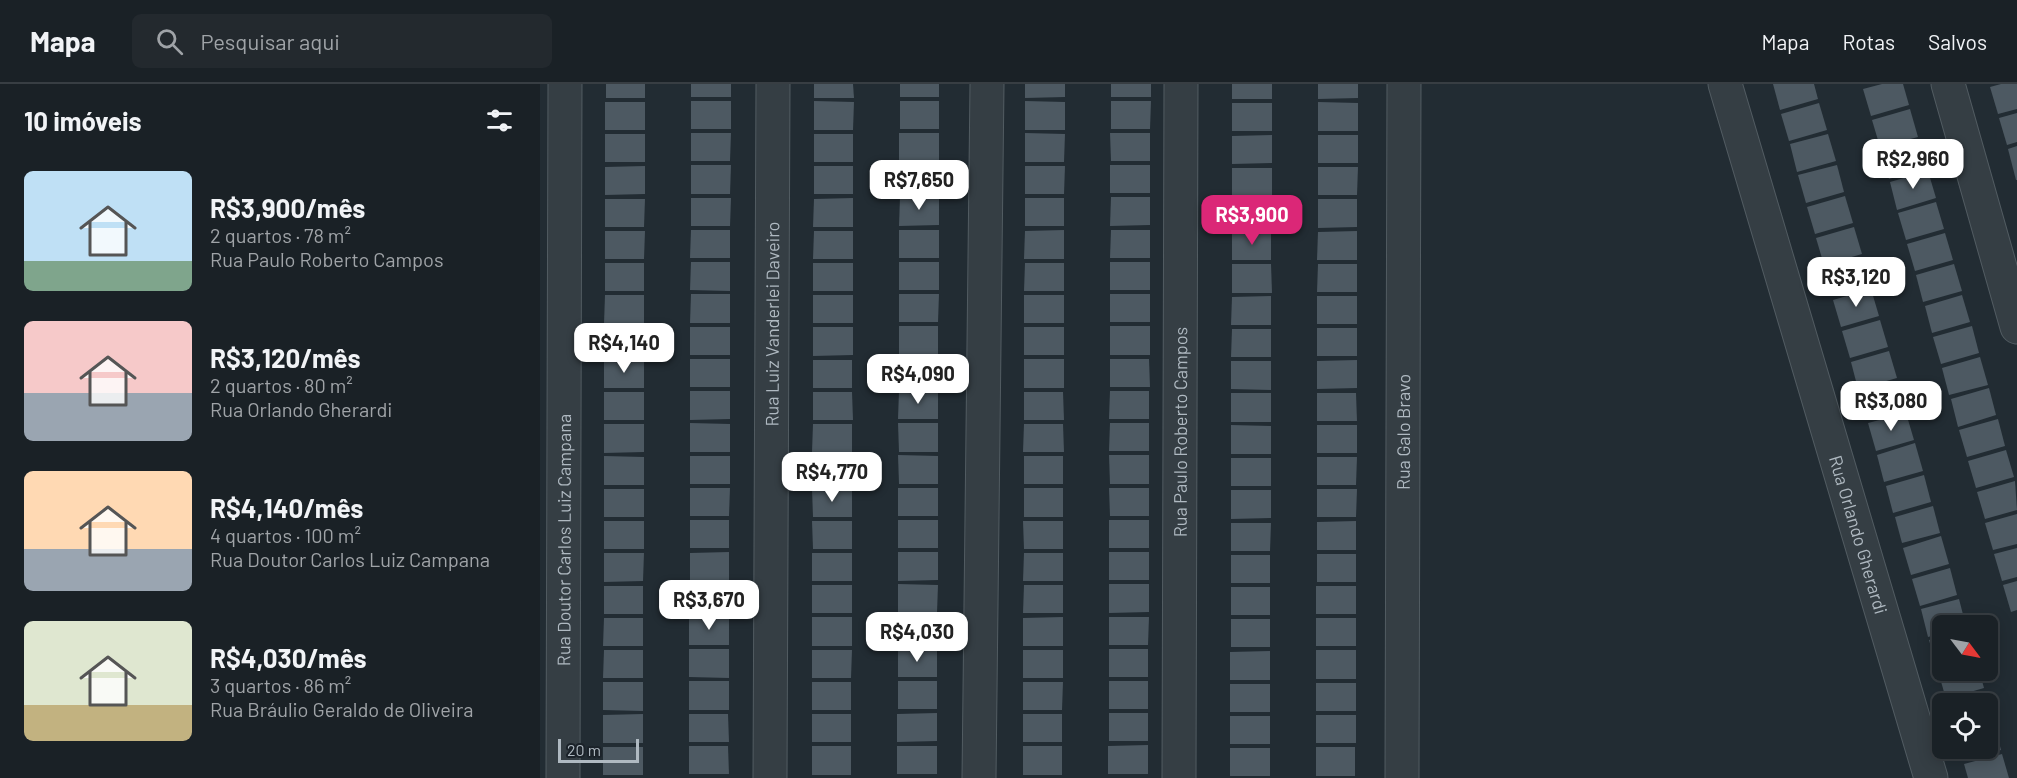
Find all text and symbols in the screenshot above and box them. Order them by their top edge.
search box [132,14,552,68]
text: Mapa [30,24,96,58]
icon: search [153,25,186,58]
text: Pesquisar aqui [201,28,340,54]
text: Mapa [1761,29,1809,54]
text: Rotas [1842,29,1895,54]
text: Salvos [1928,29,1987,54]
icon: filters [483,104,516,137]
text: 10 imóveis [24,105,142,136]
pin: R$2,960 [1858,139,1968,190]
text: R$2,960 [1877,146,1949,170]
pin: R$7,650 [864,160,974,211]
text: R$7,650 [884,167,954,191]
text: R$3,900/mês [210,192,365,223]
icon: home [72,195,144,267]
pin: R$3,900 [1197,195,1307,246]
text: R$3,900 [1215,202,1289,226]
street label: Rua Luiz Vanderlei Daveiro [761,221,783,427]
text: 2 quartos · 78 m² [210,223,351,247]
text: Rua Paulo Roberto Campos [210,247,444,271]
pin: R$3,120 [1801,257,1911,308]
text: R$3,120 [1821,264,1891,288]
pin: R$4,140 [569,323,679,374]
street label: Rua Paulo Roberto Campos [1169,327,1191,537]
text: R$4,140 [588,330,660,354]
text: R$3,120/mês [210,342,361,373]
icon: home [72,345,144,417]
pin: R$4,090 [863,354,973,405]
text: R$4,090 [881,361,955,385]
text: 2 quartos · 80 m² [210,373,353,397]
street label: Rua Galo Bravo [1392,374,1414,490]
pin: R$3,080 [1836,381,1946,432]
text: R$3,080 [1855,388,1927,412]
text: Rua Orlando Gherardi [210,397,392,421]
street label: Rua Doutor Carlos Luiz Campana [552,414,575,666]
pin: R$4,770 [777,452,887,503]
street label: Rua Orlando Gherardi [1825,453,1893,616]
text: R$4,770 [796,459,868,483]
text: R$4,140/mês [210,492,363,523]
icon: home [72,495,144,567]
text: 4 quartos · 100 m² [210,523,361,547]
text: Rua Doutor Carlos Luiz Campana [210,547,490,571]
pin: R$3,670 [654,580,764,631]
text: R$3,670 [673,587,745,611]
pin: R$4,030 [862,612,972,663]
north arrow [1932,615,1998,681]
map controls [1932,615,1998,759]
text: R$4,030 [880,619,954,643]
text: R$4,030/mês [210,642,367,673]
icon: home [72,645,144,717]
text: 3 quartos · 86 m² [210,673,351,697]
button: locate [1932,693,1998,759]
text: Rua Bráulio Geraldo de Oliveira [210,697,473,721]
scale bar [558,736,639,764]
text: 20 m [567,740,601,759]

